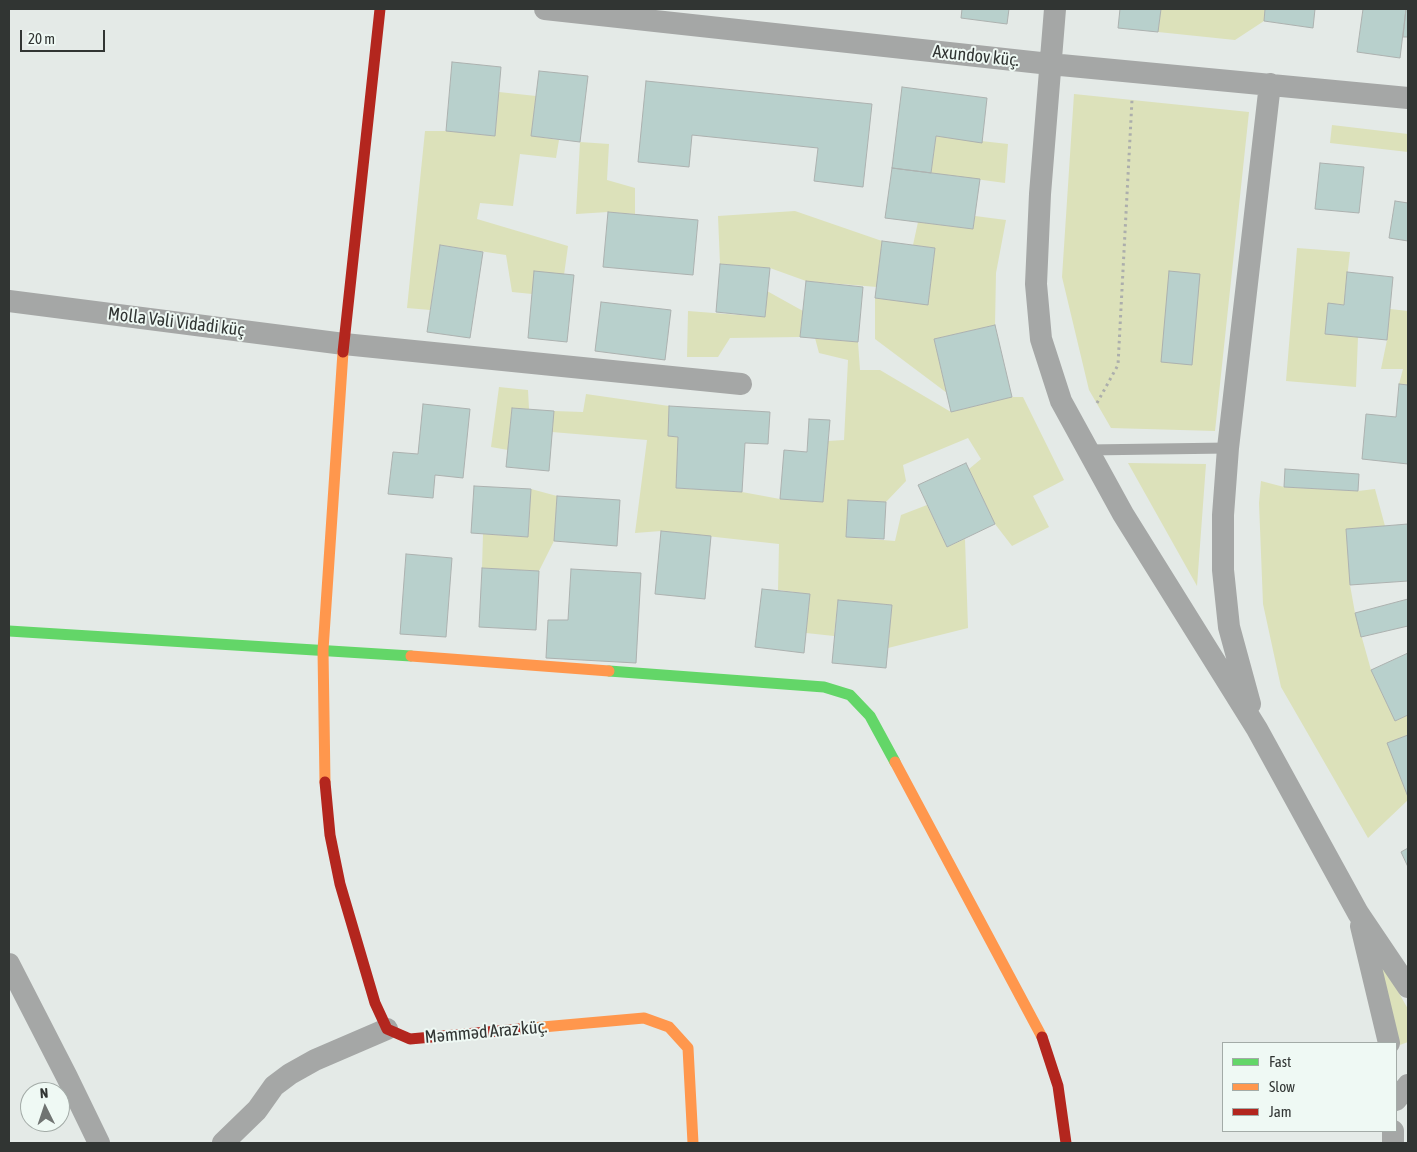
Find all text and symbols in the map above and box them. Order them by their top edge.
scale bar [22,20,108,52]
text: 20 m [28,30,55,47]
street label: Axundov küç. [932,41,1020,71]
street label: Molla Vəli Vidadi küç [107,303,245,341]
street label: Məmməd Araz küç. [424,1016,548,1048]
legend [1222,1042,1397,1132]
text: Fast [1269,1053,1291,1070]
text: Slow [1269,1078,1295,1095]
north arrow [20,1082,70,1132]
text: N [39,1085,49,1101]
text: Jam [1269,1103,1292,1120]

